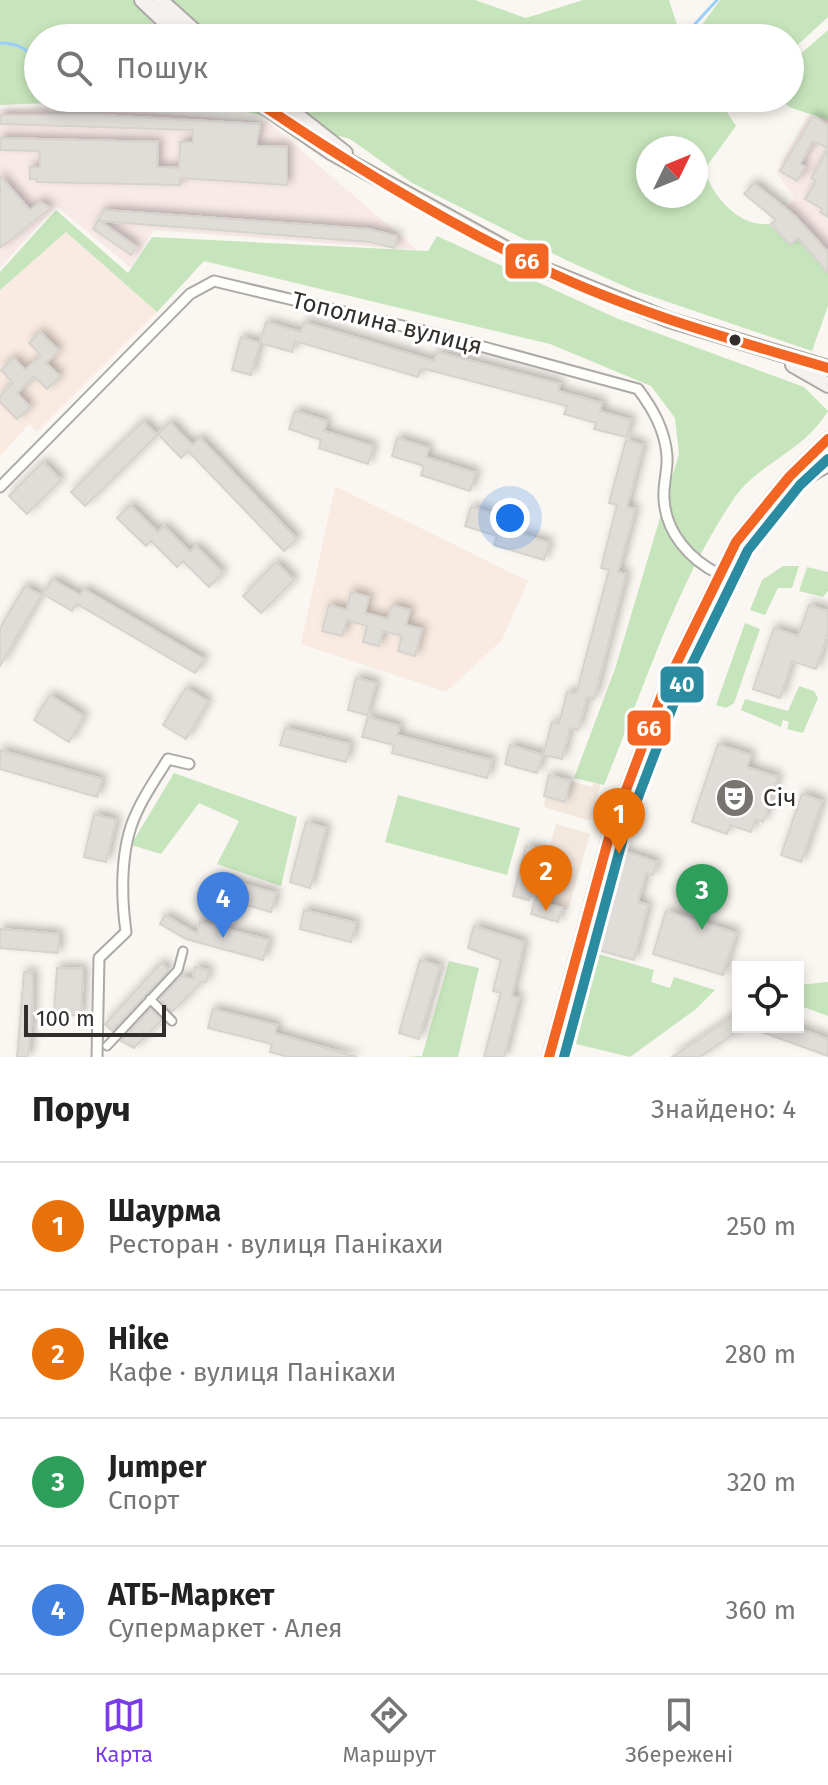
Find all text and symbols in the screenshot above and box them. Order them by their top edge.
search box [24,24,804,112]
icon: search [52,46,96,90]
text: Пошук [116,50,208,86]
north arrow [636,136,708,208]
line badge: 66 [504,242,550,280]
text: 66 [515,248,539,275]
street label: Тополина вулиця [289,286,485,360]
unlabelled marker [727,332,743,348]
your location [490,498,530,538]
line badge: 40 [659,665,705,704]
text: 40 [669,671,695,698]
line badge: 66 [626,709,672,747]
text: 66 [637,715,661,742]
theatre icon: Січ [714,777,756,819]
place label: Січ [763,784,796,812]
pin: 1 [593,788,645,854]
pin: 2 [520,845,572,911]
pin: 3 [676,864,728,930]
pin: 4 [197,872,249,938]
map controls [732,961,804,1033]
button: locate [732,961,804,1033]
scale bar [24,1001,166,1037]
text: 100 m [36,1005,95,1032]
text: Поруч [32,1089,131,1130]
text: Знайдено: 4 [651,1094,796,1125]
text: Шаурма [108,1193,221,1229]
text: 1 [52,1211,64,1242]
text: 250 m [726,1211,796,1242]
text: Ресторан · вулиця Панікахи [108,1229,444,1260]
text: Hike [108,1321,169,1357]
text: 2 [51,1339,65,1370]
text: 280 m [725,1339,796,1370]
text: Кафе · вулиця Панікахи [108,1357,396,1388]
text: Jumper [108,1449,207,1485]
text: 3 [51,1467,65,1498]
text: 320 m [727,1467,796,1498]
text: Спорт [108,1485,179,1516]
text: АТБ-Маркет [108,1577,274,1613]
text: 4 [51,1595,65,1626]
text: 360 m [725,1595,796,1626]
text: Супермаркет · Алея [108,1613,343,1644]
tab: Карта [95,1693,153,1768]
tab: Маршрут [342,1693,436,1768]
tab: Збережені [625,1693,733,1768]

